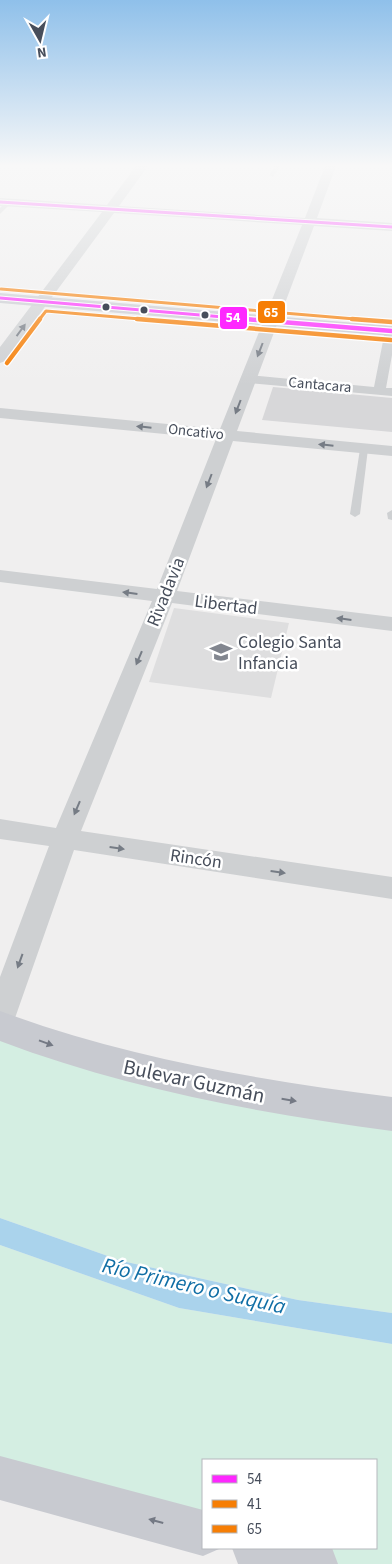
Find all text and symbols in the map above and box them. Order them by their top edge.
north arrow [15,15,65,65]
text: N [36,41,48,62]
line badge: 65 [257,300,286,324]
unlabelled marker [101,302,111,312]
text: 65 [264,303,278,323]
unlabelled marker [139,305,149,315]
line badge: 54 [219,306,248,330]
text: 54 [226,308,241,328]
unlabelled marker [200,310,210,320]
one-way arrow [16,323,26,337]
one-way arrow [256,343,264,358]
street label: Cantacara [288,372,352,398]
one-way arrow [234,400,242,415]
street label: Oncativo [167,419,225,445]
one-way arrow [135,423,151,431]
one-way arrow [318,441,334,449]
one-way arrow [205,474,213,488]
street label: Rivadavia [141,554,191,630]
one-way arrow [122,589,138,597]
street label: Libertad [193,589,259,621]
one-way arrow [335,615,351,623]
place label: Colegio Santa Infancia [238,630,342,676]
school or university icon: Colegio Santa Infancia [208,639,234,665]
one-way arrow [135,651,143,666]
one-way arrow [72,801,80,816]
street label: Rincón [169,843,223,875]
one-way arrow [110,844,126,852]
one-way arrow [270,868,286,876]
one-way arrow [16,954,24,969]
one-way arrow [39,1039,54,1047]
street label: Bulevar Guzmán [121,1051,267,1111]
one-way arrow [281,1097,297,1105]
water label: Río Primero o Suquía [99,1249,289,1323]
legend [202,1459,377,1549]
text: 54 [247,1469,262,1490]
text: 41 [247,1494,262,1515]
one-way arrow [149,1516,164,1524]
text: 65 [247,1519,262,1540]

